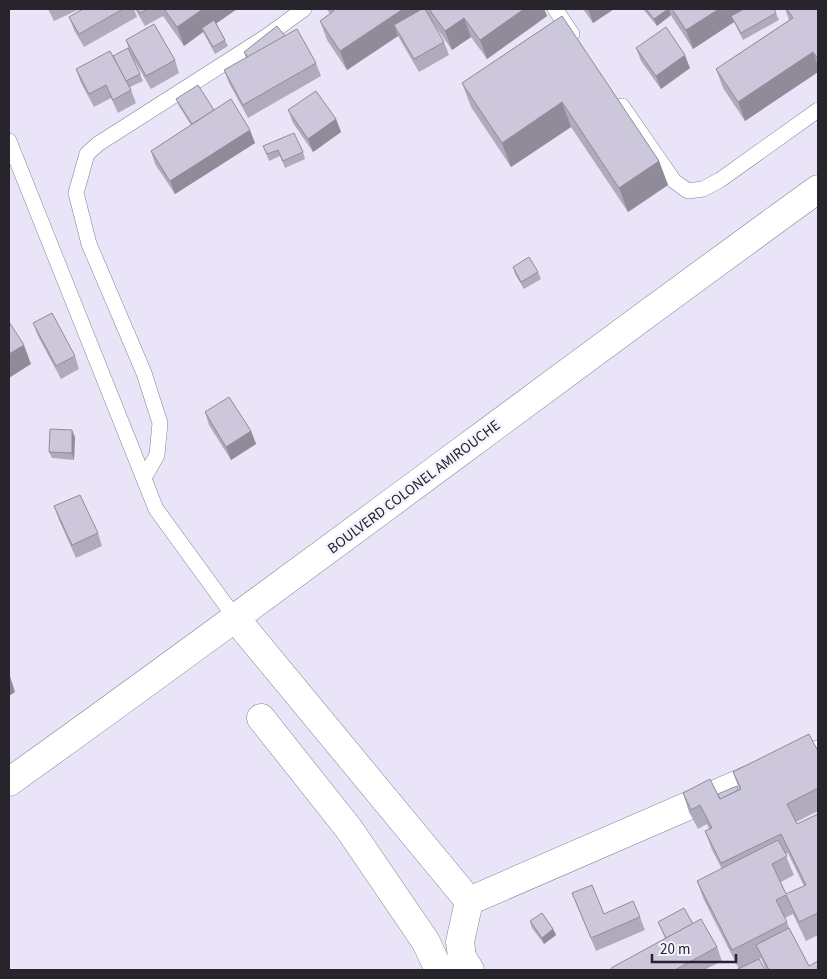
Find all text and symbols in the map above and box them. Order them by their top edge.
street label: BOULVERD COLONEL AMIROUCHE [323,415,505,559]
scale bar [652,932,736,964]
text: 20 m [660,939,690,960]

